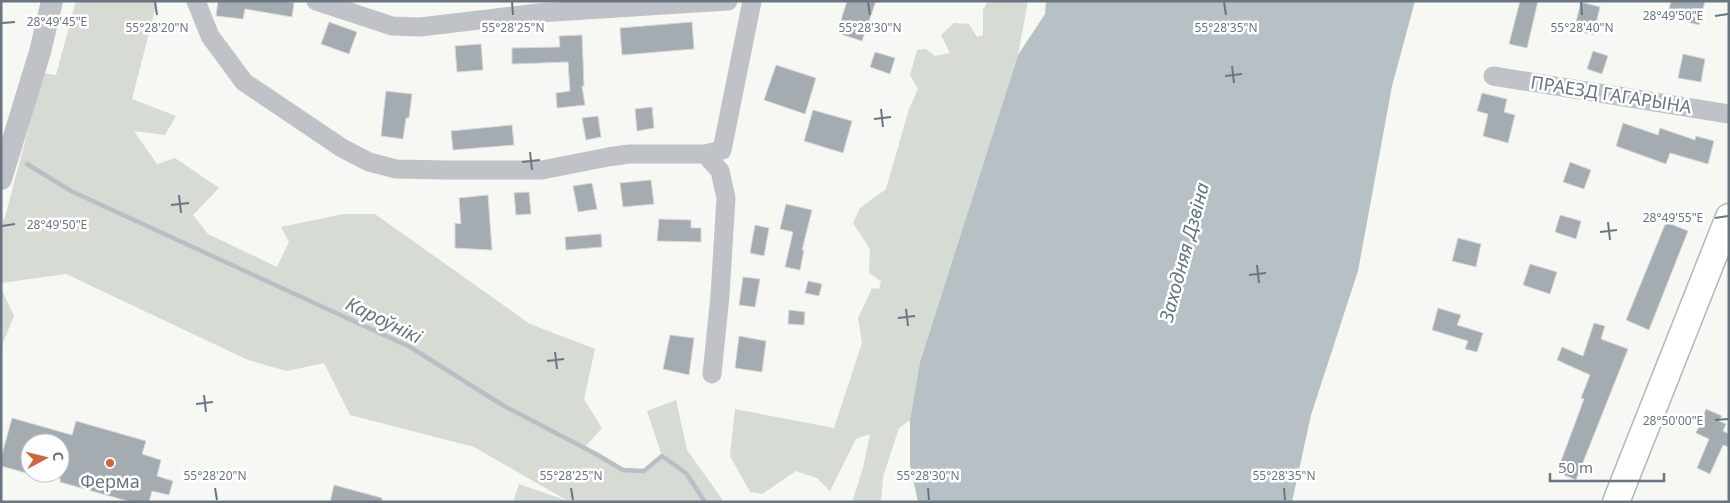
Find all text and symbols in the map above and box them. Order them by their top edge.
text: 28°49'50"E [1643,7,1703,24]
text: 28°49'45"E [27,13,87,30]
text: 55°28'20"N [125,19,189,36]
text: 55°28'25"N [481,19,545,36]
text: 55°28'30"N [838,19,902,36]
text: 55°28'35"N [1194,19,1258,36]
text: 55°28'40"N [1550,19,1614,36]
street label: ПРАЕЗД ГАГАРЫНА [1529,69,1694,119]
water label: Заходняя Дзвіна [1153,179,1215,326]
text: 28°49'55"E [1643,209,1703,226]
text: 28°49'50"E [27,216,87,233]
water label: Кароўнікі [342,290,427,350]
text: 28°50'00"E [1643,412,1703,429]
north arrow [20,433,70,483]
scale bar [1550,450,1664,482]
text: С [48,451,68,462]
marker: Ферма [104,457,116,469]
text: 50 m [1558,457,1593,477]
text: 55°28'20"N [183,467,247,484]
text: 55°28'25"N [539,467,603,484]
text: 55°28'30"N [896,467,960,484]
text: 55°28'35"N [1252,467,1316,484]
place label: Ферма [80,469,140,493]

